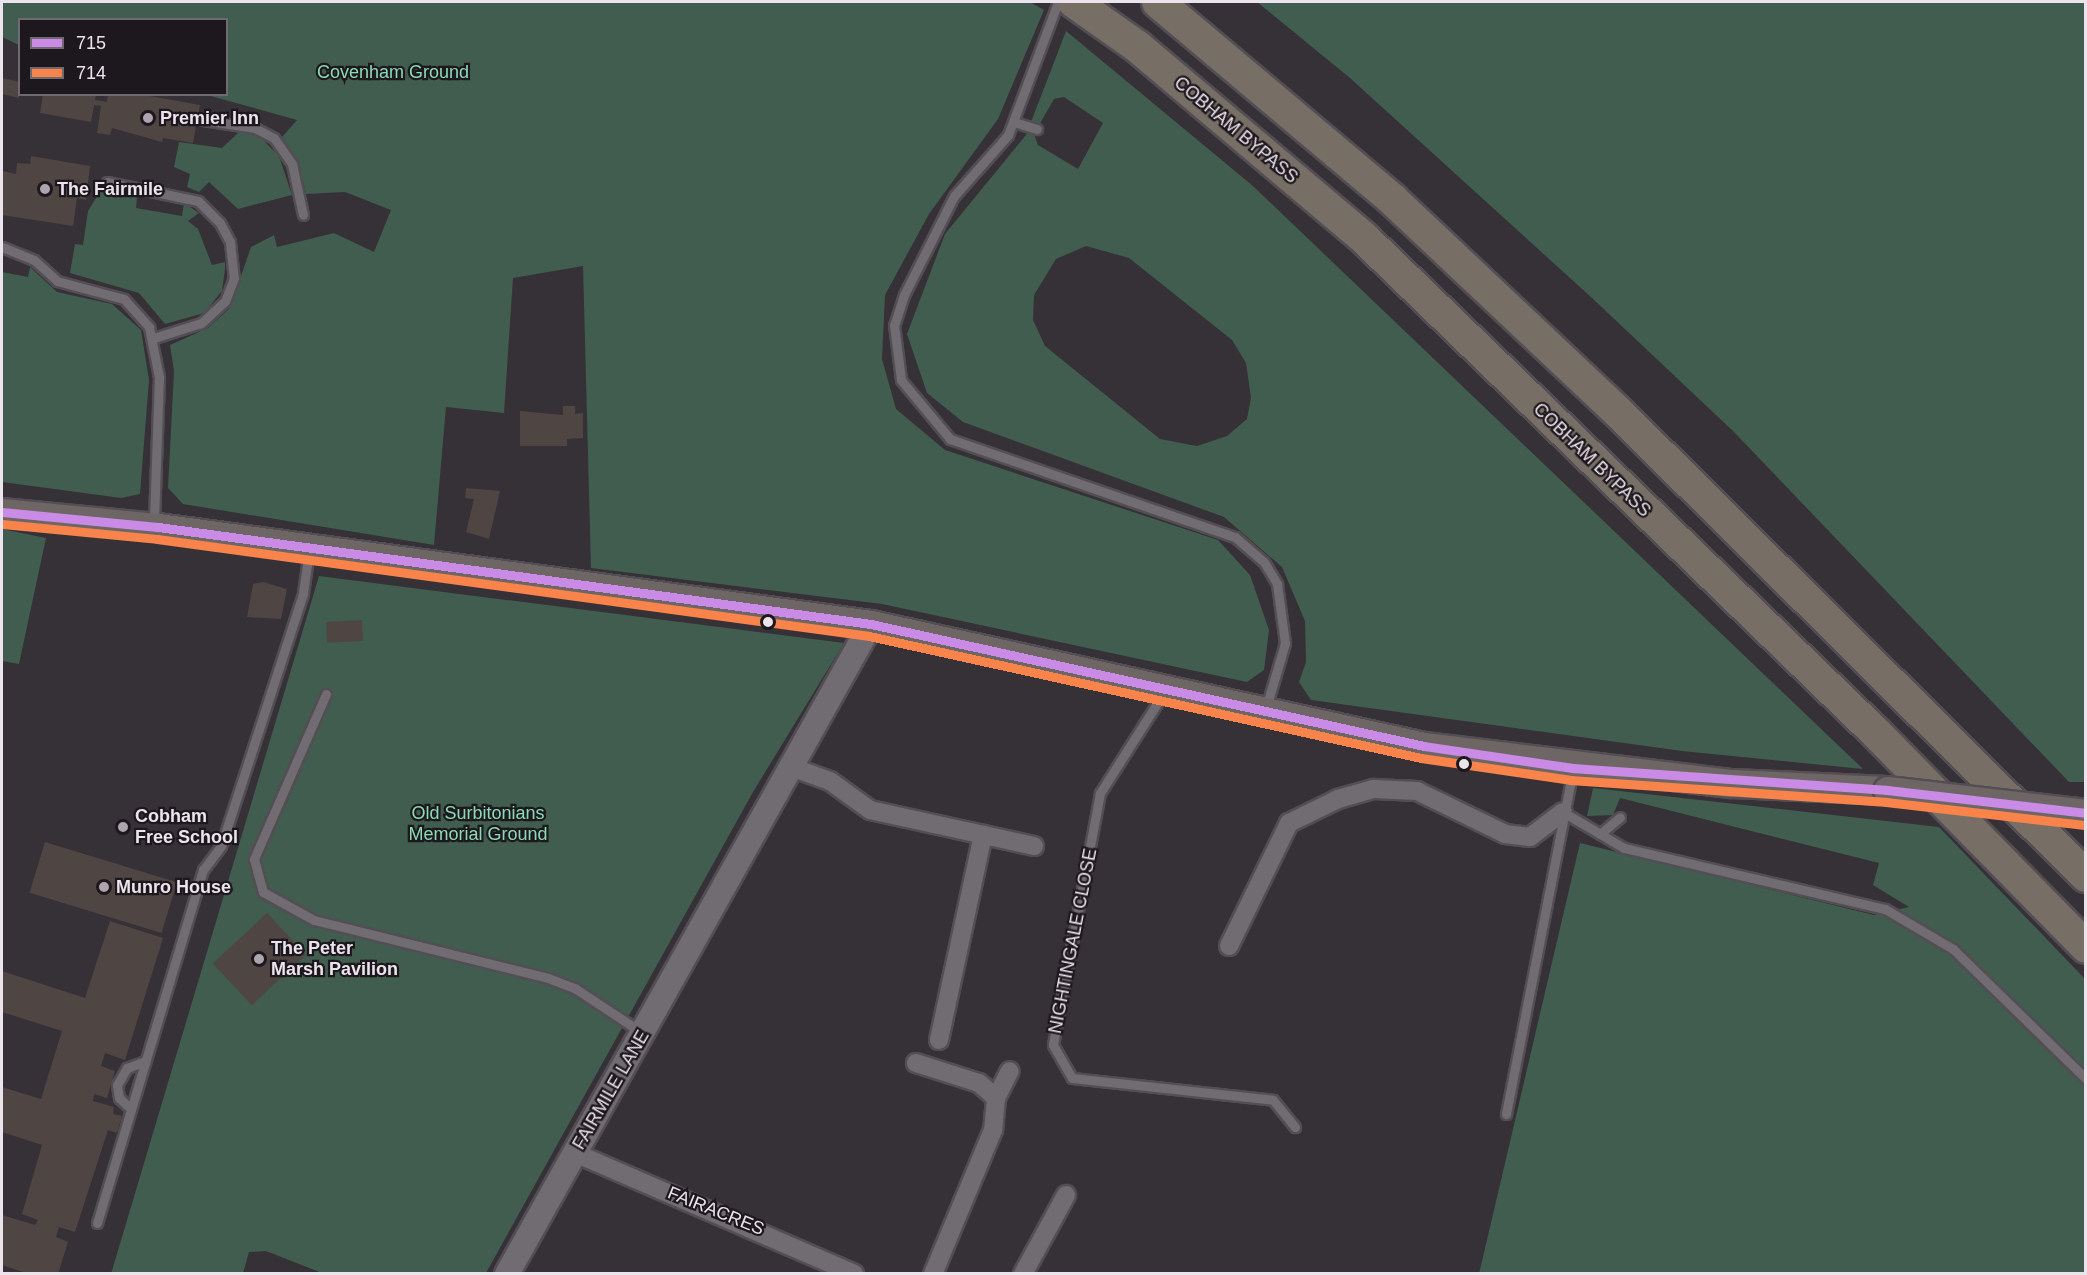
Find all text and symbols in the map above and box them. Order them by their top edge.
legend [18,18,228,96]
text: 715 [76,33,106,53]
park label: Covenham Ground [317,61,469,83]
text: 714 [76,63,106,83]
street label: COBHAM BYPASS [1170,72,1302,188]
place label: Premier Inn [160,107,259,129]
marker: Premier Inn [141,111,155,125]
place label: The Fairmile [57,178,163,200]
marker: The Fairmile [38,182,52,196]
street label: COBHAM BYPASS [1529,398,1655,522]
unlabelled marker [762,616,774,628]
unlabelled marker [1458,758,1470,770]
park label: Old Surbitonians Memorial Ground [408,803,548,846]
place label: Cobham Free School [135,806,238,848]
marker: Cobham Free School [116,820,130,834]
street label: NIGHTINGALE CLOSE [1044,847,1102,1035]
place label: Munro House [116,876,231,898]
marker: Munro House [97,880,111,894]
place label: The Peter Marsh Pavilion [271,938,398,980]
marker: The Peter Marsh Pavilion [252,952,266,966]
street label: FAIRMILE LANE [568,1027,654,1153]
street label: FAIRACRES [665,1182,767,1240]

